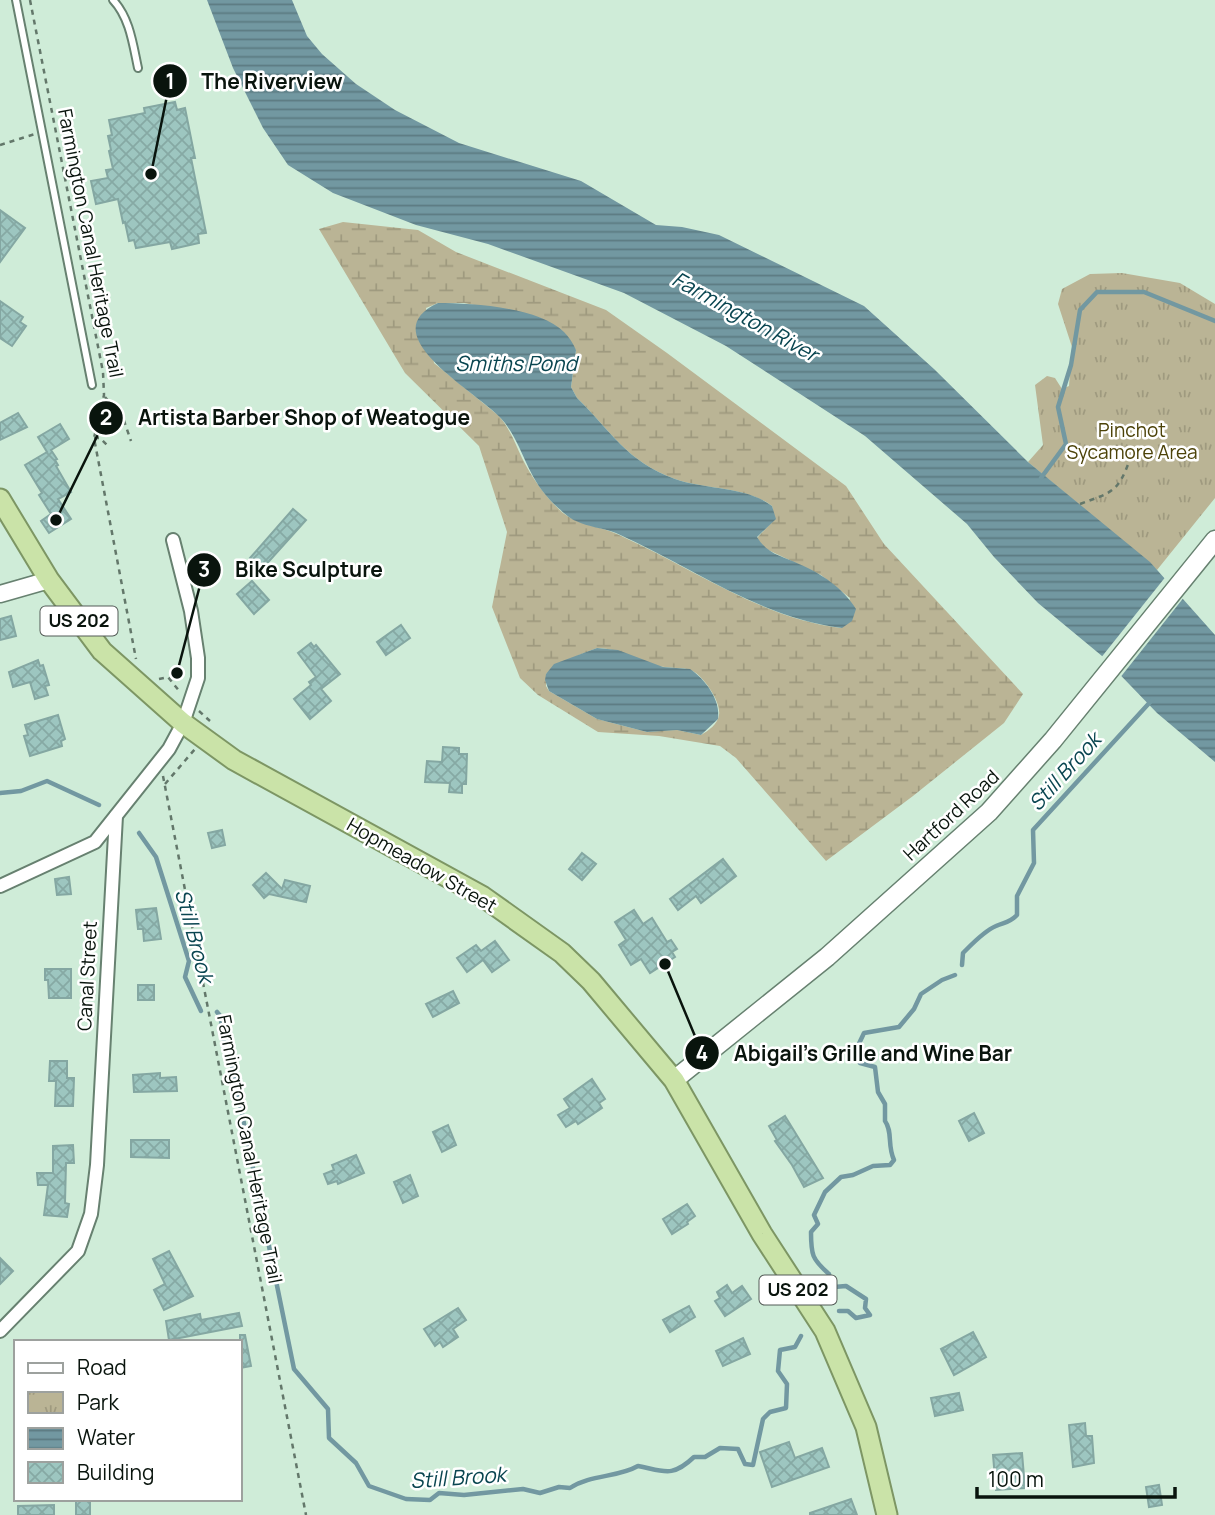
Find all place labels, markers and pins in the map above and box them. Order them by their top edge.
callout: The Riverview [152,60,357,102]
callout: Artista Barber Shop of Weatogue [89,397,484,439]
callout: Bike Sculpture [186,549,397,591]
callout: Abigail's Grille and Wine Bar [685,1032,1026,1074]

